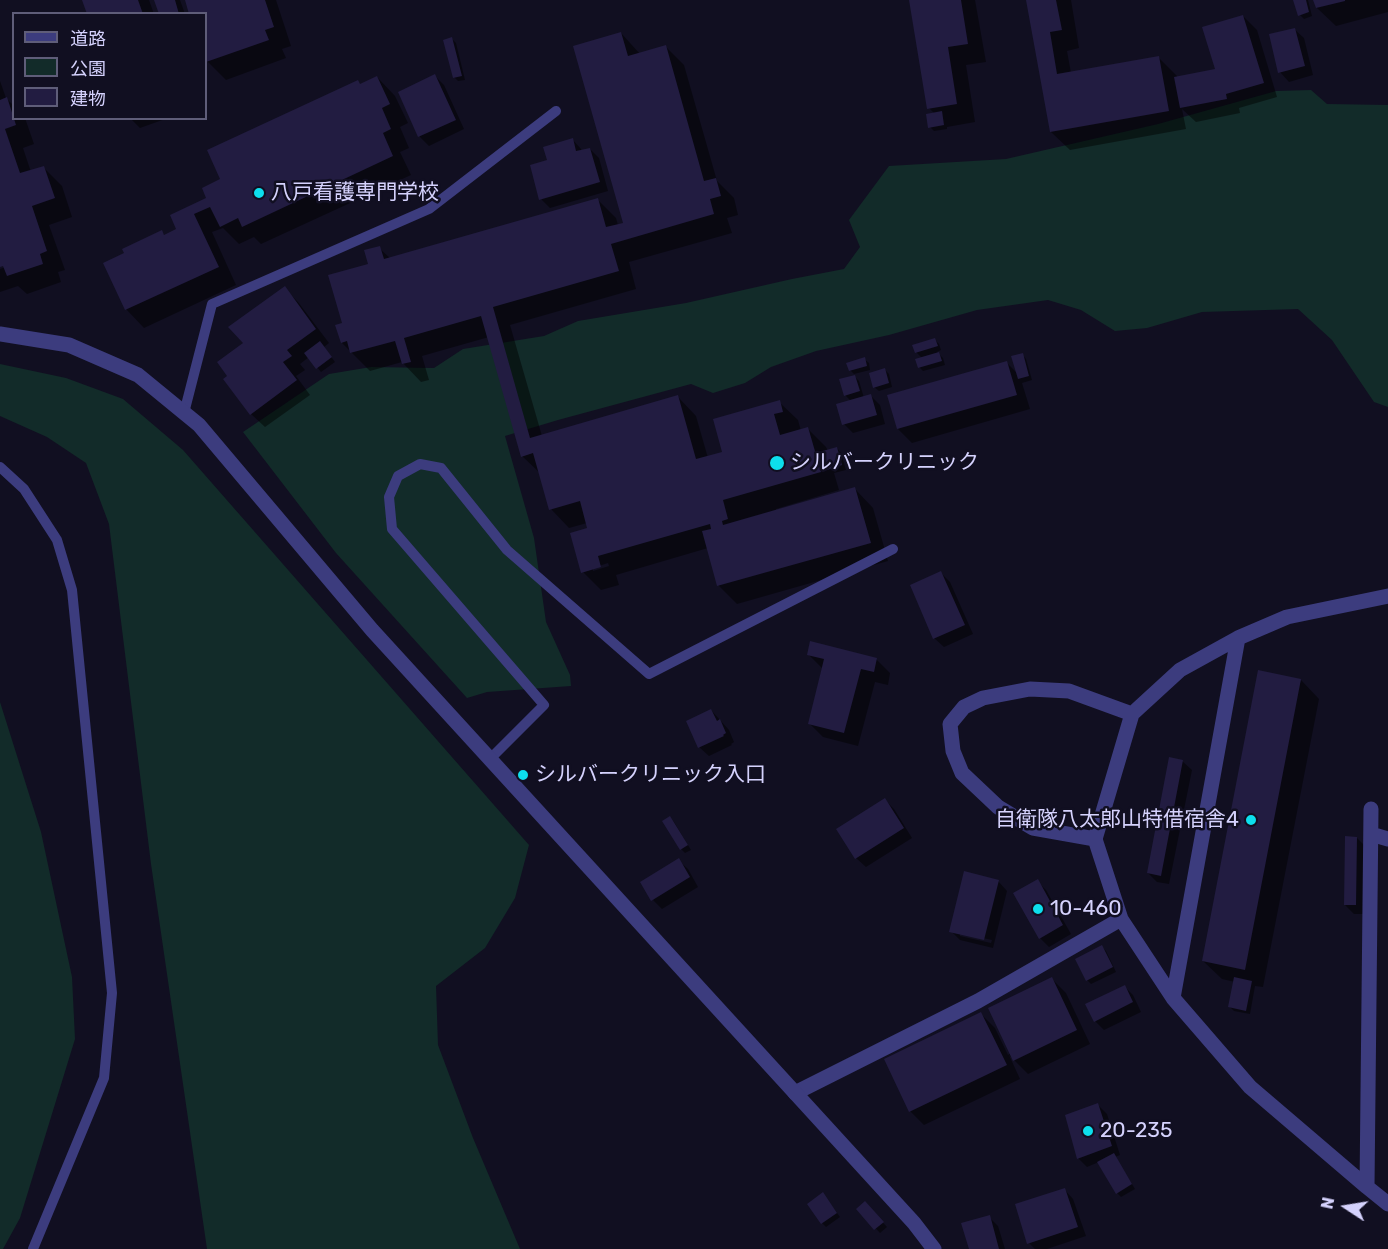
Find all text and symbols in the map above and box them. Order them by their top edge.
legend [12,12,207,120]
text: 道路 [70,28,106,50]
text: 公園 [70,58,106,80]
text: 建物 [70,88,106,110]
place label: 八戸看護専門学校 [271,180,439,206]
marker: 八戸看護専門学校 [252,186,266,200]
place label: シルバークリニック [790,450,979,476]
marker: シルバークリニック [768,454,786,472]
place label: シルバークリニック入口 [535,762,766,788]
marker: シルバークリニック入口 [516,768,530,782]
place label: 自衛隊八太郎山特借宿舎4 [995,807,1239,833]
marker: 自衛隊八太郎山特借宿舎4 [1244,813,1258,827]
place label: 10-460 [1050,896,1122,922]
marker: 10-460 [1031,902,1045,916]
place label: 20-235 [1100,1118,1172,1144]
marker: 20-235 [1081,1124,1095,1138]
north arrow [1316,1177,1376,1237]
text: N [1317,1196,1338,1211]

